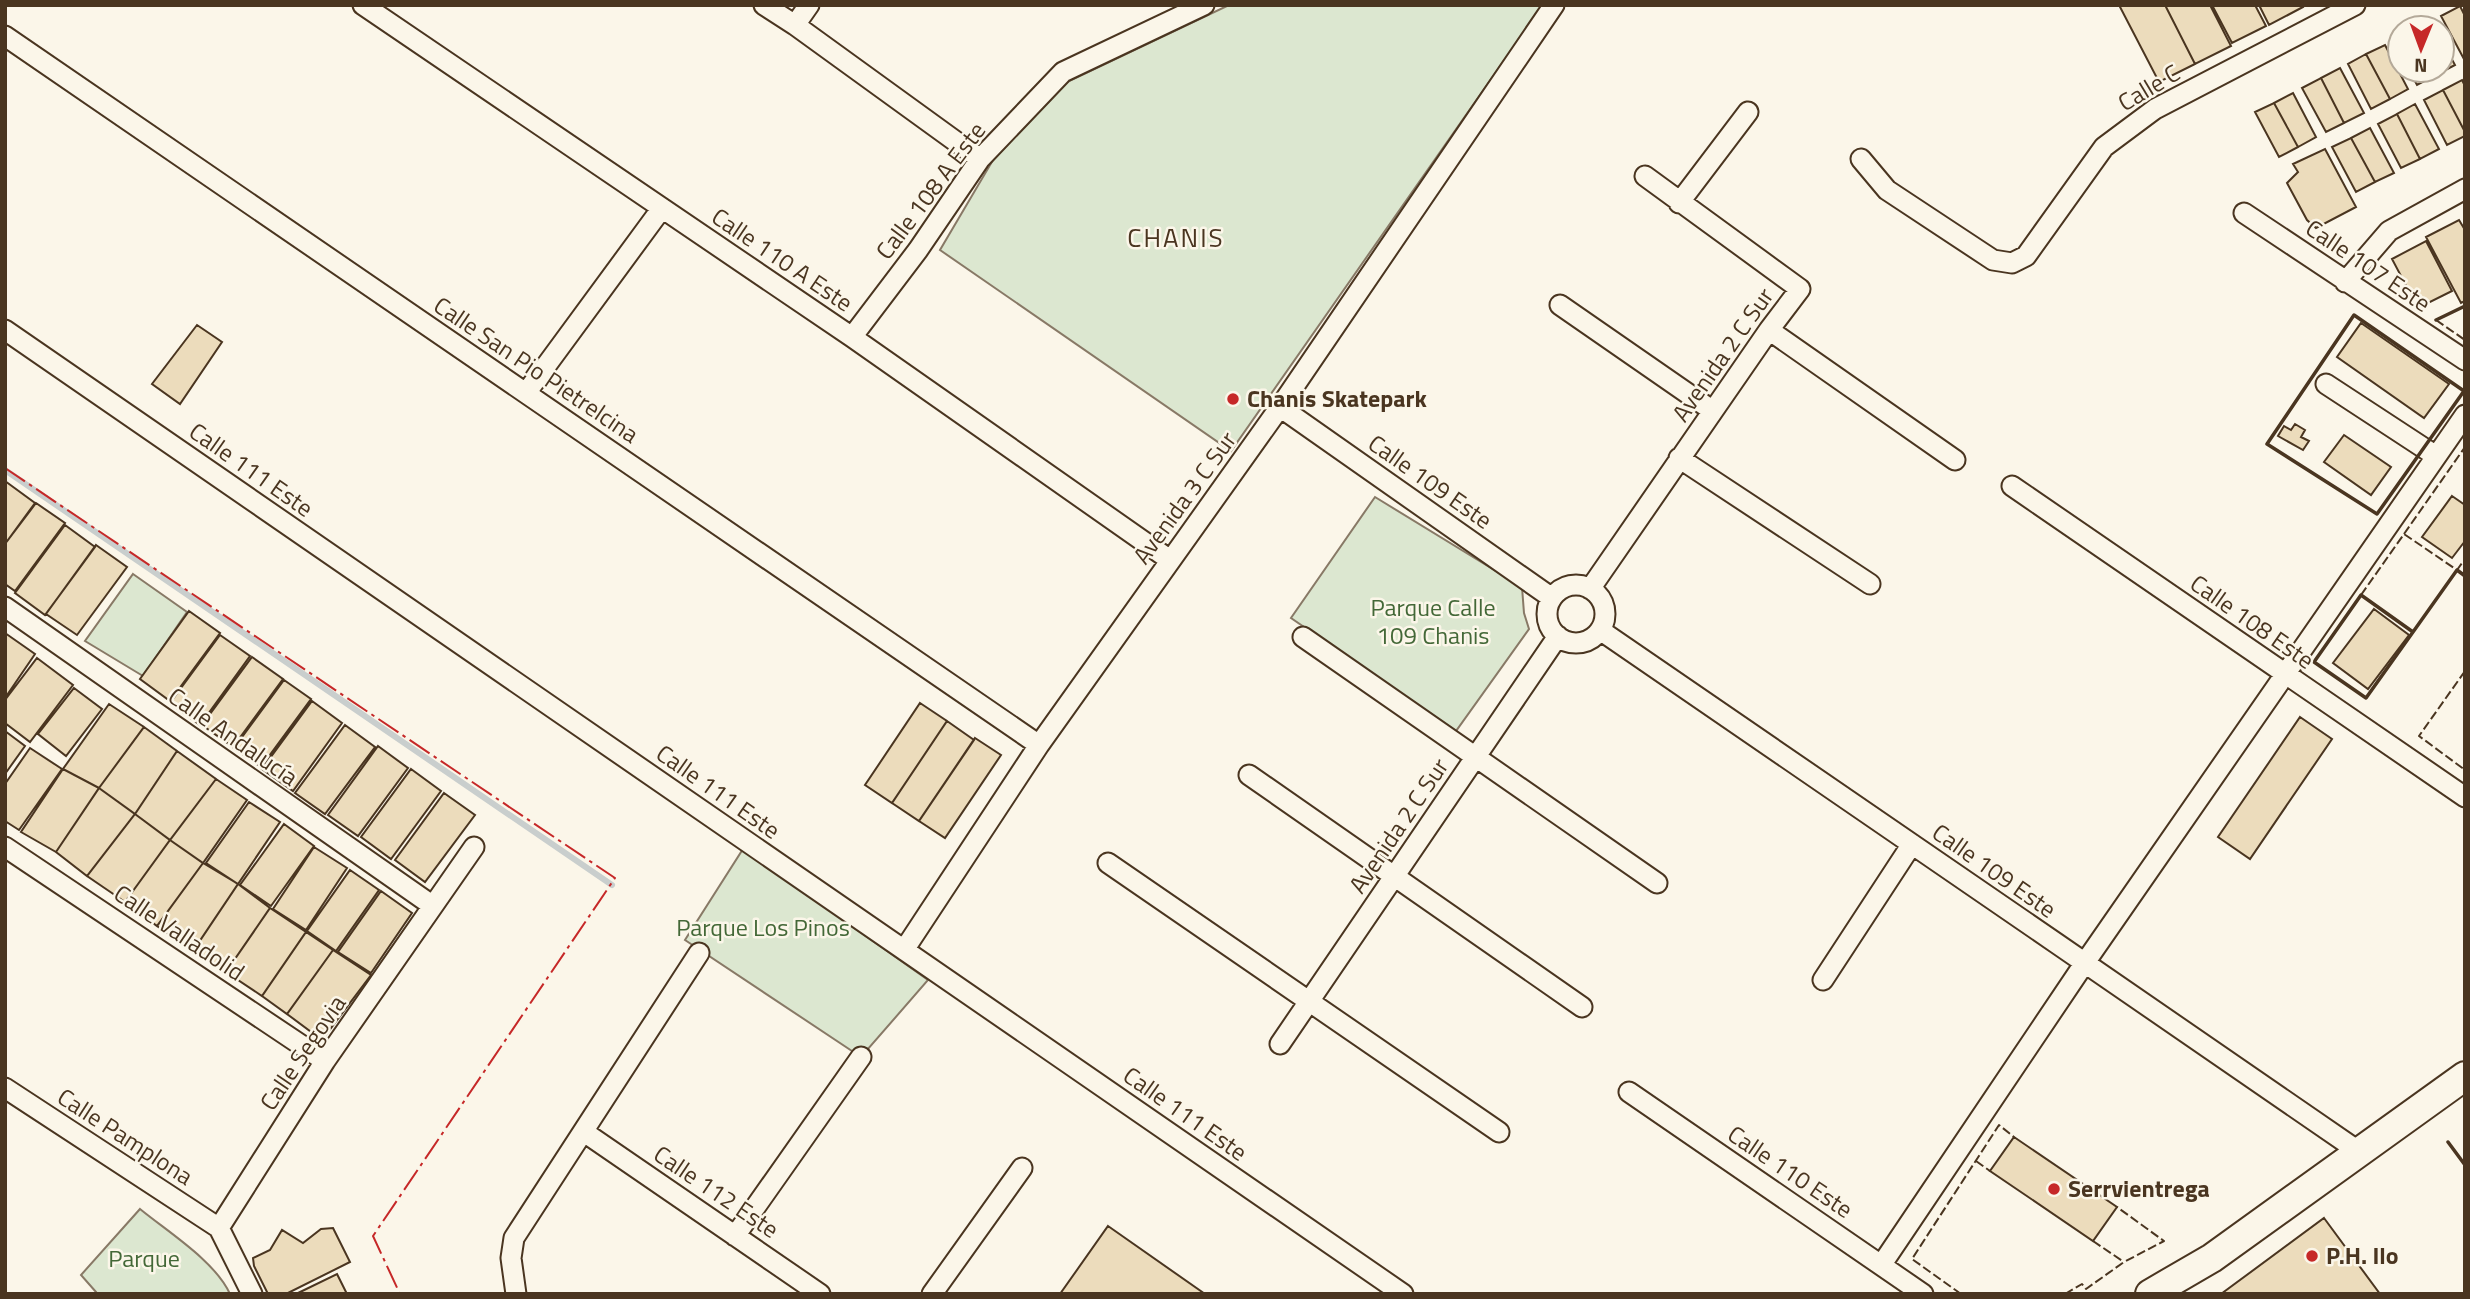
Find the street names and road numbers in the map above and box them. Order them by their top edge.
street label: Calle C [2111,55,2186,120]
street label: Calle 108 A Este [867,114,994,267]
street label: Calle 110 A Este [705,198,860,320]
street label: Calle 107 Este [2299,210,2438,320]
street label: Avenida 2 C Sur [1663,280,1782,429]
street label: Calle San Pio Pietrelcina [427,287,646,451]
street label: Calle 111 Este [182,413,321,525]
street label: Avenida 3 C Sur [1124,423,1245,571]
street label: Calle 109 Este [1361,425,1500,537]
street label: Calle 108 Este [2183,565,2322,677]
street label: Calle Andalucía [161,678,306,794]
street label: Calle 111 Este [649,735,788,847]
street label: Avenida 2 C Sur [1339,750,1457,900]
street label: Calle 109 Este [1925,814,2064,926]
street label: Calle Valladolid [107,875,252,989]
street label: Calle Segovia [250,988,354,1117]
street label: Calle 111 Este [1116,1057,1255,1169]
street label: Calle Pamplona [51,1079,201,1194]
street label: Calle 110 Este [1721,1116,1860,1226]
street label: Calle 112 Este [647,1136,786,1246]

